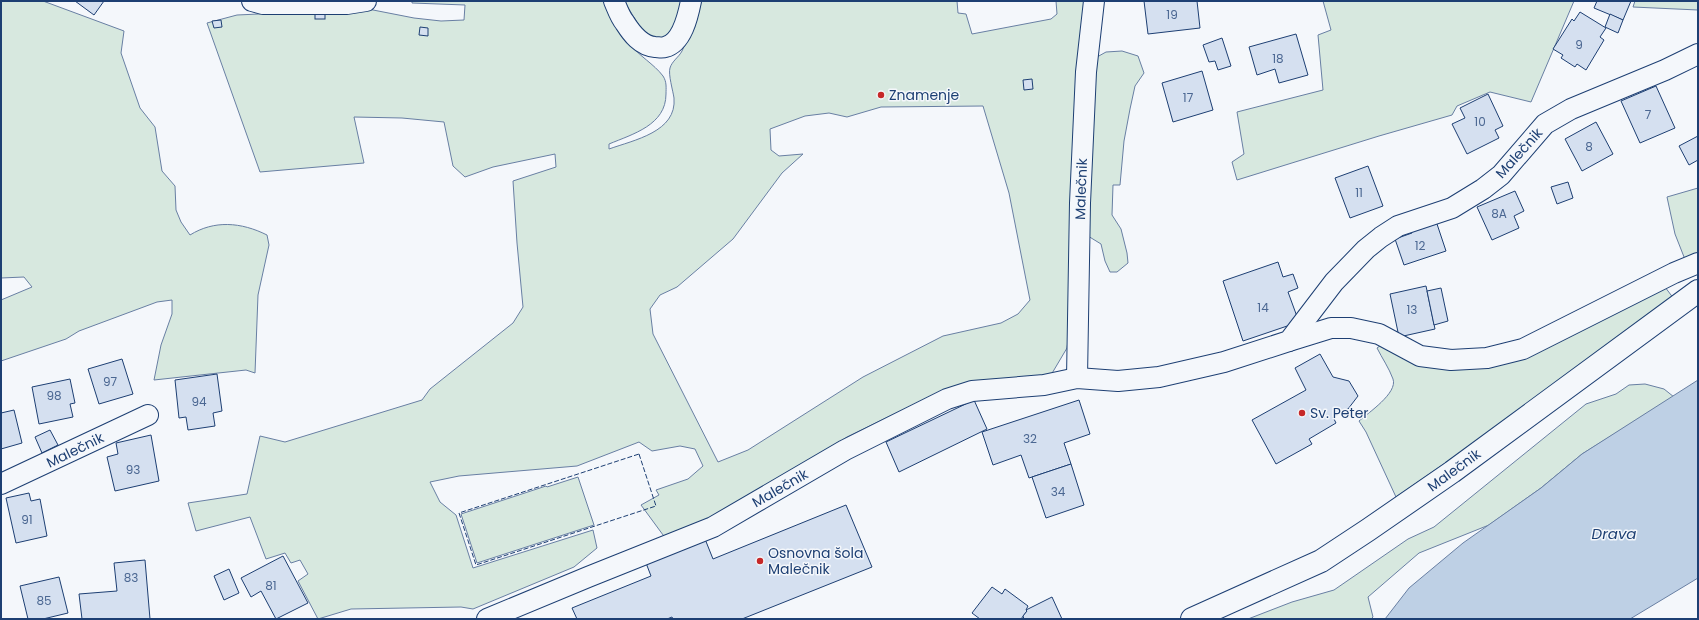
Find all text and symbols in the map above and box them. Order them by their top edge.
house number: 19 [1166,6,1178,23]
house number: 9 [1575,36,1583,53]
house number: 18 [1272,50,1284,67]
place label: Znamenje [889,85,960,105]
house number: 17 [1183,89,1194,106]
marker: Znamenje [876,90,886,100]
house number: 7 [1645,106,1652,123]
house number: 10 [1474,113,1486,130]
street label: Malečnik [1491,123,1548,183]
house number: 8 [1585,138,1593,155]
street label: Malečnik [1070,157,1092,220]
house number: 11 [1355,184,1363,201]
house number: 8A [1491,205,1507,222]
house number: 12 [1415,237,1425,254]
house number: 14 [1257,299,1269,316]
house number: 13 [1407,301,1417,318]
house number: 97 [103,373,117,390]
house number: 98 [46,387,62,404]
house number: 94 [191,393,207,410]
place label: Sv. Peter [1310,403,1369,423]
marker: Sv. Peter [1297,408,1307,418]
street label: Malečnik [43,427,108,473]
house number: 32 [1023,430,1037,447]
street label: Malečnik [1423,443,1485,496]
house number: 93 [126,461,140,478]
street label: Malečnik [748,464,812,512]
house number: 34 [1051,483,1066,500]
house number: 91 [21,511,33,528]
water label: Drava [1592,523,1636,544]
place label: Osnovna šola Malečnik [768,543,863,579]
marker: Osnovna šola Malečnik [755,556,765,566]
house number: 83 [124,569,138,586]
house number: 81 [265,577,277,594]
house number: 85 [36,592,52,609]

